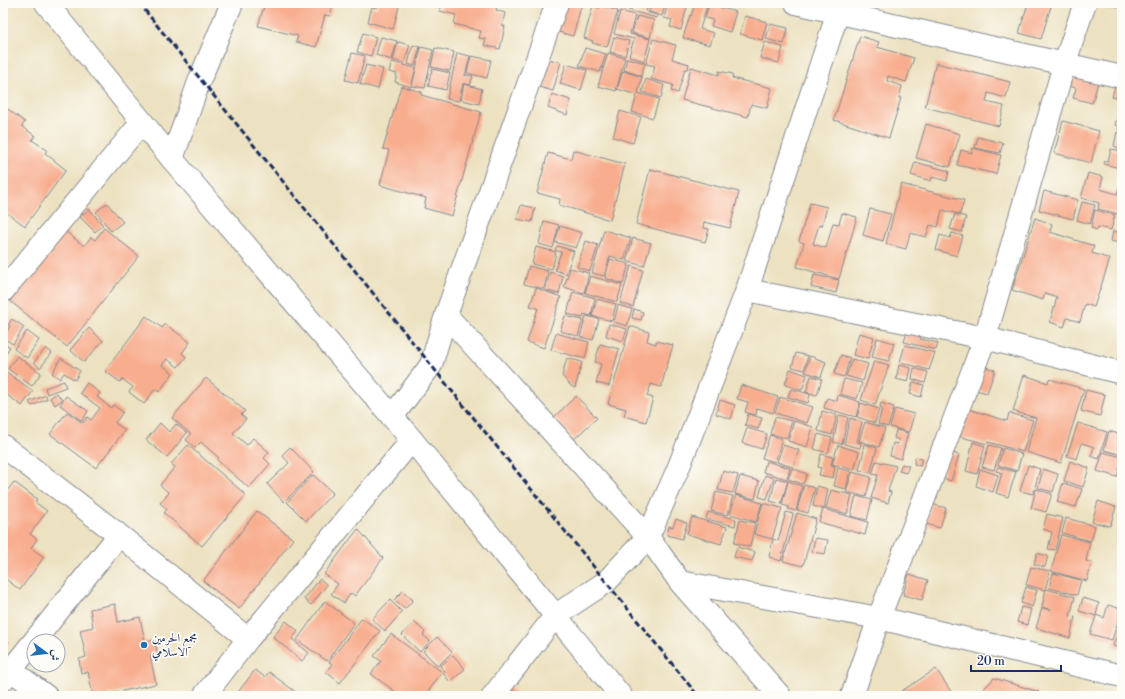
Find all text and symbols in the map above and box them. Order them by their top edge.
place label: مجمع الحرمين الاسلامي [152,631,197,662]
north arrow [26,633,66,673]
marker: مجمع الحرمين الاسلامي [139,640,149,650]
scale bar [971,647,1061,673]
text: ش [46,648,63,662]
text: 20 m [977,654,1005,669]

